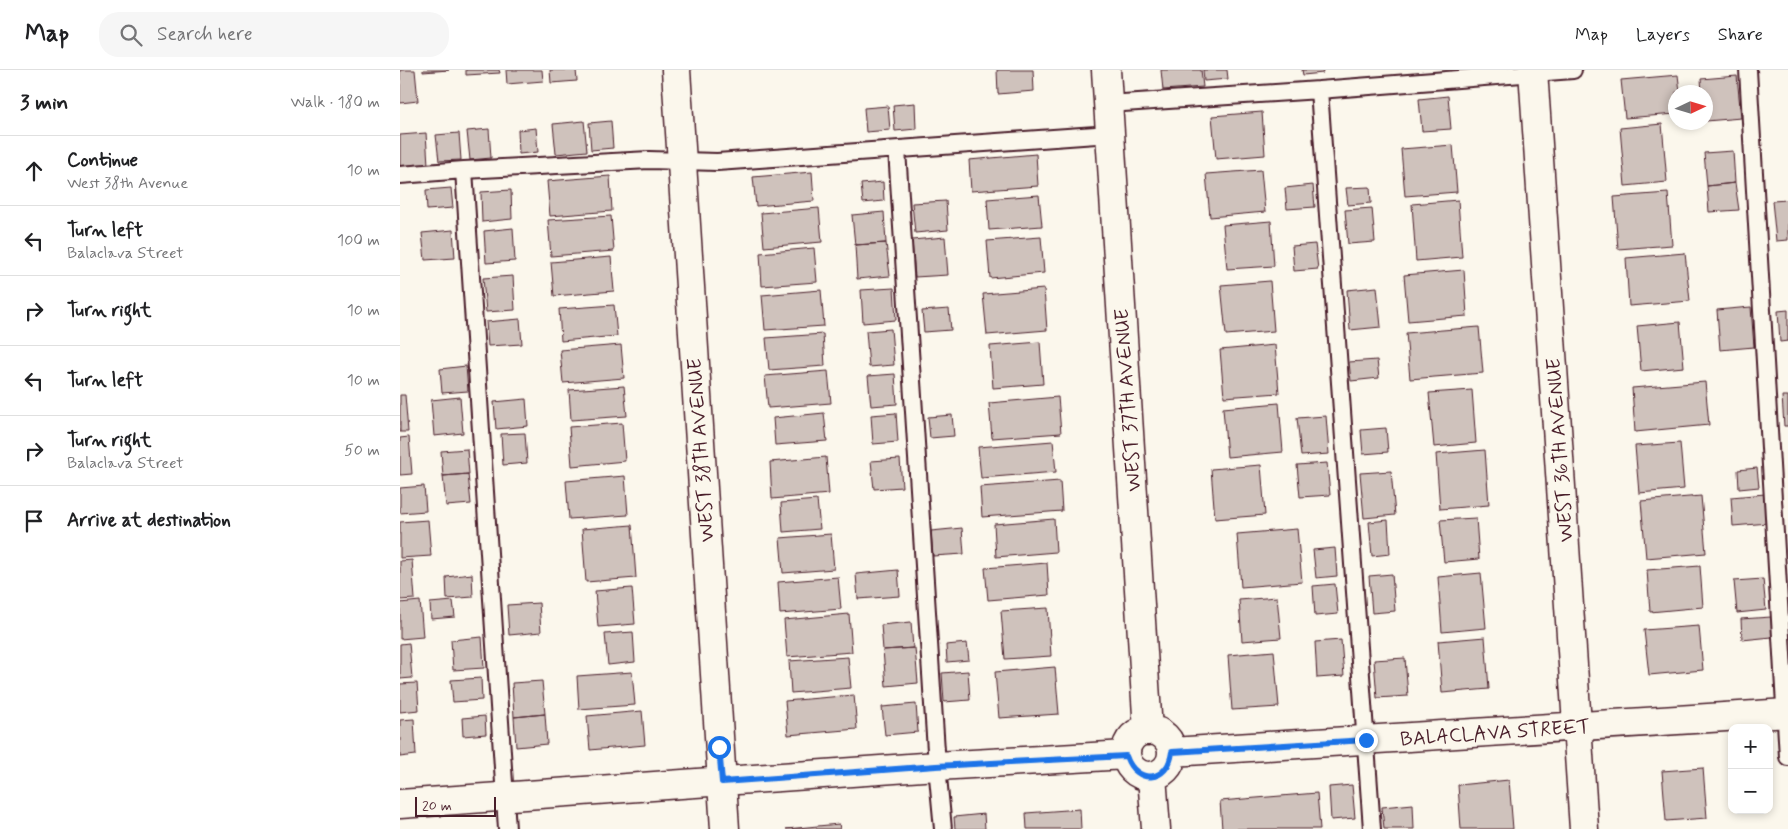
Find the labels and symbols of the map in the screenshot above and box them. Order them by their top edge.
north arrow [1668,85,1713,130]
street label: WEST 37TH AVENUE [1109,307,1148,492]
street label: WEST 38TH AVENUE [682,357,721,543]
street label: WEST 36TH AVENUE [1541,357,1580,543]
street label: BALACLAVA STREET [1399,713,1591,754]
route end [1355,729,1378,752]
route start [708,736,731,759]
scale bar [415,794,496,817]

